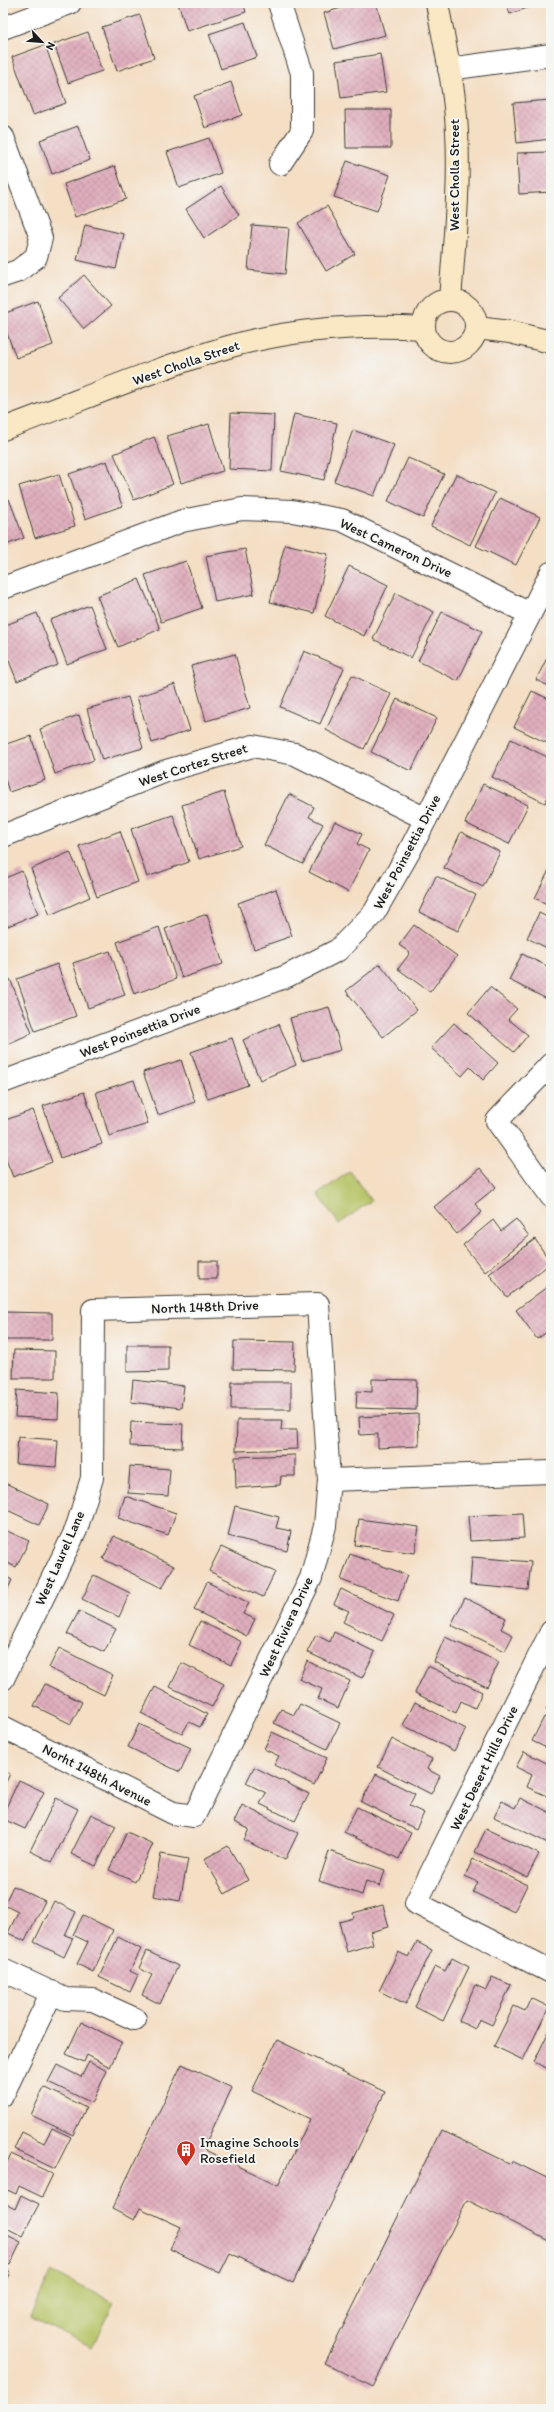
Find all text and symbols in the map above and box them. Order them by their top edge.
north arrow [22,22,62,62]
text: N [43,40,58,52]
street label: West Cholla Street [446,119,463,231]
street label: West Cholla Street [130,337,242,389]
street label: West Cameron Drive [337,514,455,582]
street label: West Cortez Street [137,739,249,791]
street label: West Poinsettia Drive [369,791,445,912]
street label: West Poinsettia Drive [77,1000,203,1062]
street label: North 148th Drive [151,1297,259,1317]
street label: West Laurel Lane [31,1508,89,1608]
street label: West Riviera Drive [255,1574,317,1680]
street label: West Desert Hills Drive [446,1702,522,1833]
street label: Norht 148th Avenue [40,1740,155,1810]
place label: Imagine Schools Rosefield [200,2134,299,2167]
building icon: Imagine Schools Rosefield [175,2139,197,2167]

